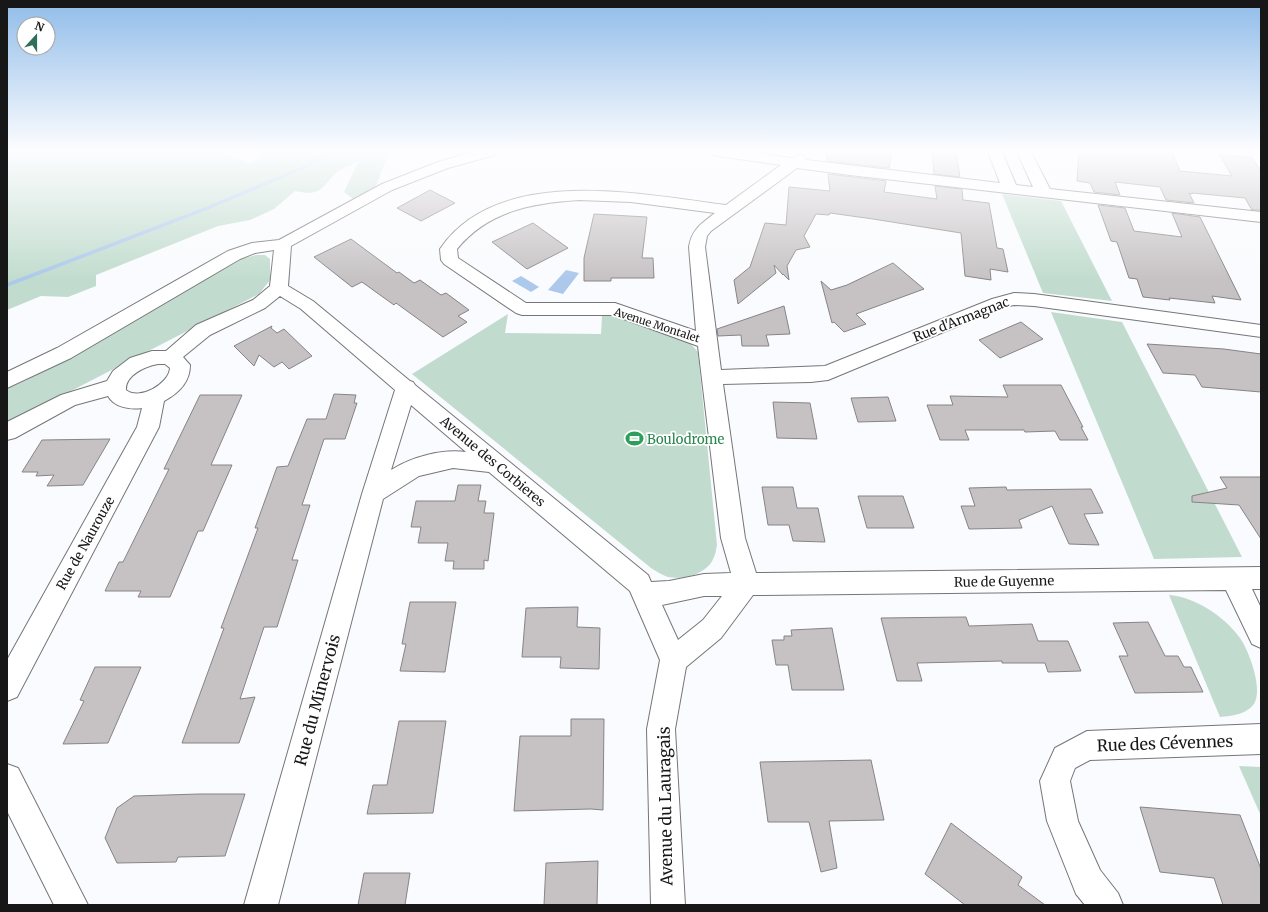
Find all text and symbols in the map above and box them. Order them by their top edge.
north arrow [16,16,56,56]
text: N [33,19,46,35]
street label: Rue d'Armagnac [911,293,1012,346]
street label: Avenue Montalet [611,304,702,346]
street label: Avenue des Corbieres [436,412,549,510]
sports icon: Boulodrome [624,429,644,449]
place label: Boulodrome [647,431,724,448]
street label: Rue de Naurouze [53,493,118,593]
street label: Rue de Guyenne [954,572,1054,591]
street label: Rue du Minervois [290,632,344,768]
street label: Avenue du Lauragais [654,726,676,887]
street label: Rue des Cévennes [1096,731,1234,755]

